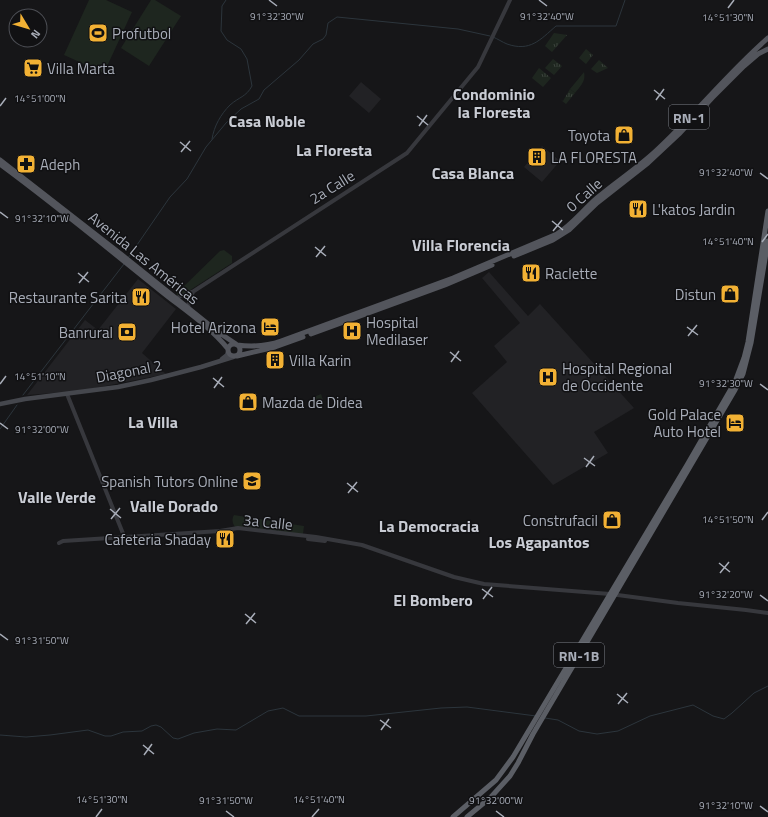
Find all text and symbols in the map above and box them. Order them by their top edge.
north arrow [8,8,48,48]
text: 91°32'30"W [250,9,304,24]
text: 91°32'40"W [520,9,574,24]
text: 14°51'30"N [702,10,754,25]
sports icon: Profutbol [87,22,109,44]
place label: Profutbol [112,22,171,45]
text: N [27,26,45,42]
supermarket icon: Villa Marta [22,57,44,79]
place label: Villa Marta [47,57,115,80]
district label: Condominio la Floresta [453,82,535,124]
text: 14°51'00"N [14,91,66,106]
road number: RN-1 [669,105,709,129]
district label: Casa Noble [229,109,305,133]
place label: Toyota [568,124,610,147]
shop icon: Toyota [613,124,635,146]
district label: La Floresta [296,138,372,162]
building icon: LA FLORESTA [526,146,548,168]
place label: LA FLORESTA [551,146,637,169]
pharmacy icon: Adeph [15,153,37,175]
place label: Adeph [40,153,80,176]
district label: Casa Blanca [432,161,514,185]
street label: 2a Calle [305,164,359,210]
text: 91°32'40"W [699,165,753,180]
street label: 0 Calle [561,172,607,218]
restaurant icon: L'katos Jardin [627,198,649,220]
place label: L'katos Jardin [652,198,735,221]
street label: Avenida Las Américas [84,206,204,310]
text: 91°32'10"W [15,211,69,226]
district label: Villa Florencia [412,233,510,257]
text: 14°51'40"N [702,234,754,249]
restaurant icon: Raclette [520,262,542,284]
place label: Raclette [545,262,597,285]
place label: Distun [675,283,716,306]
shop icon: Distun [719,283,741,305]
place label: Restaurante Sarita [9,286,127,309]
restaurant icon: Restaurante Sarita [130,286,152,308]
place label: Hospital Medilaser [366,311,428,351]
place label: Hotel Arizona [171,316,256,339]
hotel icon: Hotel Arizona [259,316,281,338]
hospital icon: Hospital Medilaser [341,320,363,342]
place label: Banrural [59,321,113,344]
bank icon: Banrural [116,321,138,343]
building icon: Villa Karin [264,349,286,371]
place label: Villa Karin [289,349,351,372]
street label: Diagonal 2 [94,353,164,389]
place label: Hospital Regional de Occidente [562,357,672,397]
hospital icon: Hospital Regional de Occidente [537,366,559,388]
text: 14°51'10"N [14,369,66,384]
text: 91°32'30"W [699,376,753,391]
shop icon: Mazda de Didea [237,391,259,413]
place label: Mazda de Didea [262,391,363,414]
place label: Gold Palace Auto Hotel [648,403,721,443]
district label: La Villa [128,410,178,434]
hotel icon: Gold Palace Auto Hotel [724,412,746,434]
text: 91°32'00"W [15,422,69,437]
place label: Spanish Tutors Online [101,470,238,493]
school or university icon: Spanish Tutors Online [241,470,263,492]
district label: Valle Verde [18,485,96,509]
district label: Valle Dorado [130,494,218,518]
street label: 3a Calle [242,508,294,536]
place label: Construfacil [523,509,598,532]
shop icon: Construfacil [601,509,623,531]
text: 14°51'50"N [702,512,754,527]
district label: La Democracia [379,514,479,538]
place label: Cafeteria Shaday [105,528,211,551]
restaurant icon: Cafeteria Shaday [214,528,236,550]
district label: Los Agapantos [489,530,589,554]
text: 91°32'20"W [699,587,753,602]
district label: El Bombero [393,588,473,612]
text: 91°31'50"W [15,633,69,648]
road number: RN-1B [554,643,604,667]
text: 14°51'30"N [76,792,128,807]
text: 14°51'40"N [293,792,345,807]
text: 91°31'50"W [199,793,253,808]
text: 91°32'00"W [469,793,523,808]
text: 91°32'10"W [699,798,753,813]

